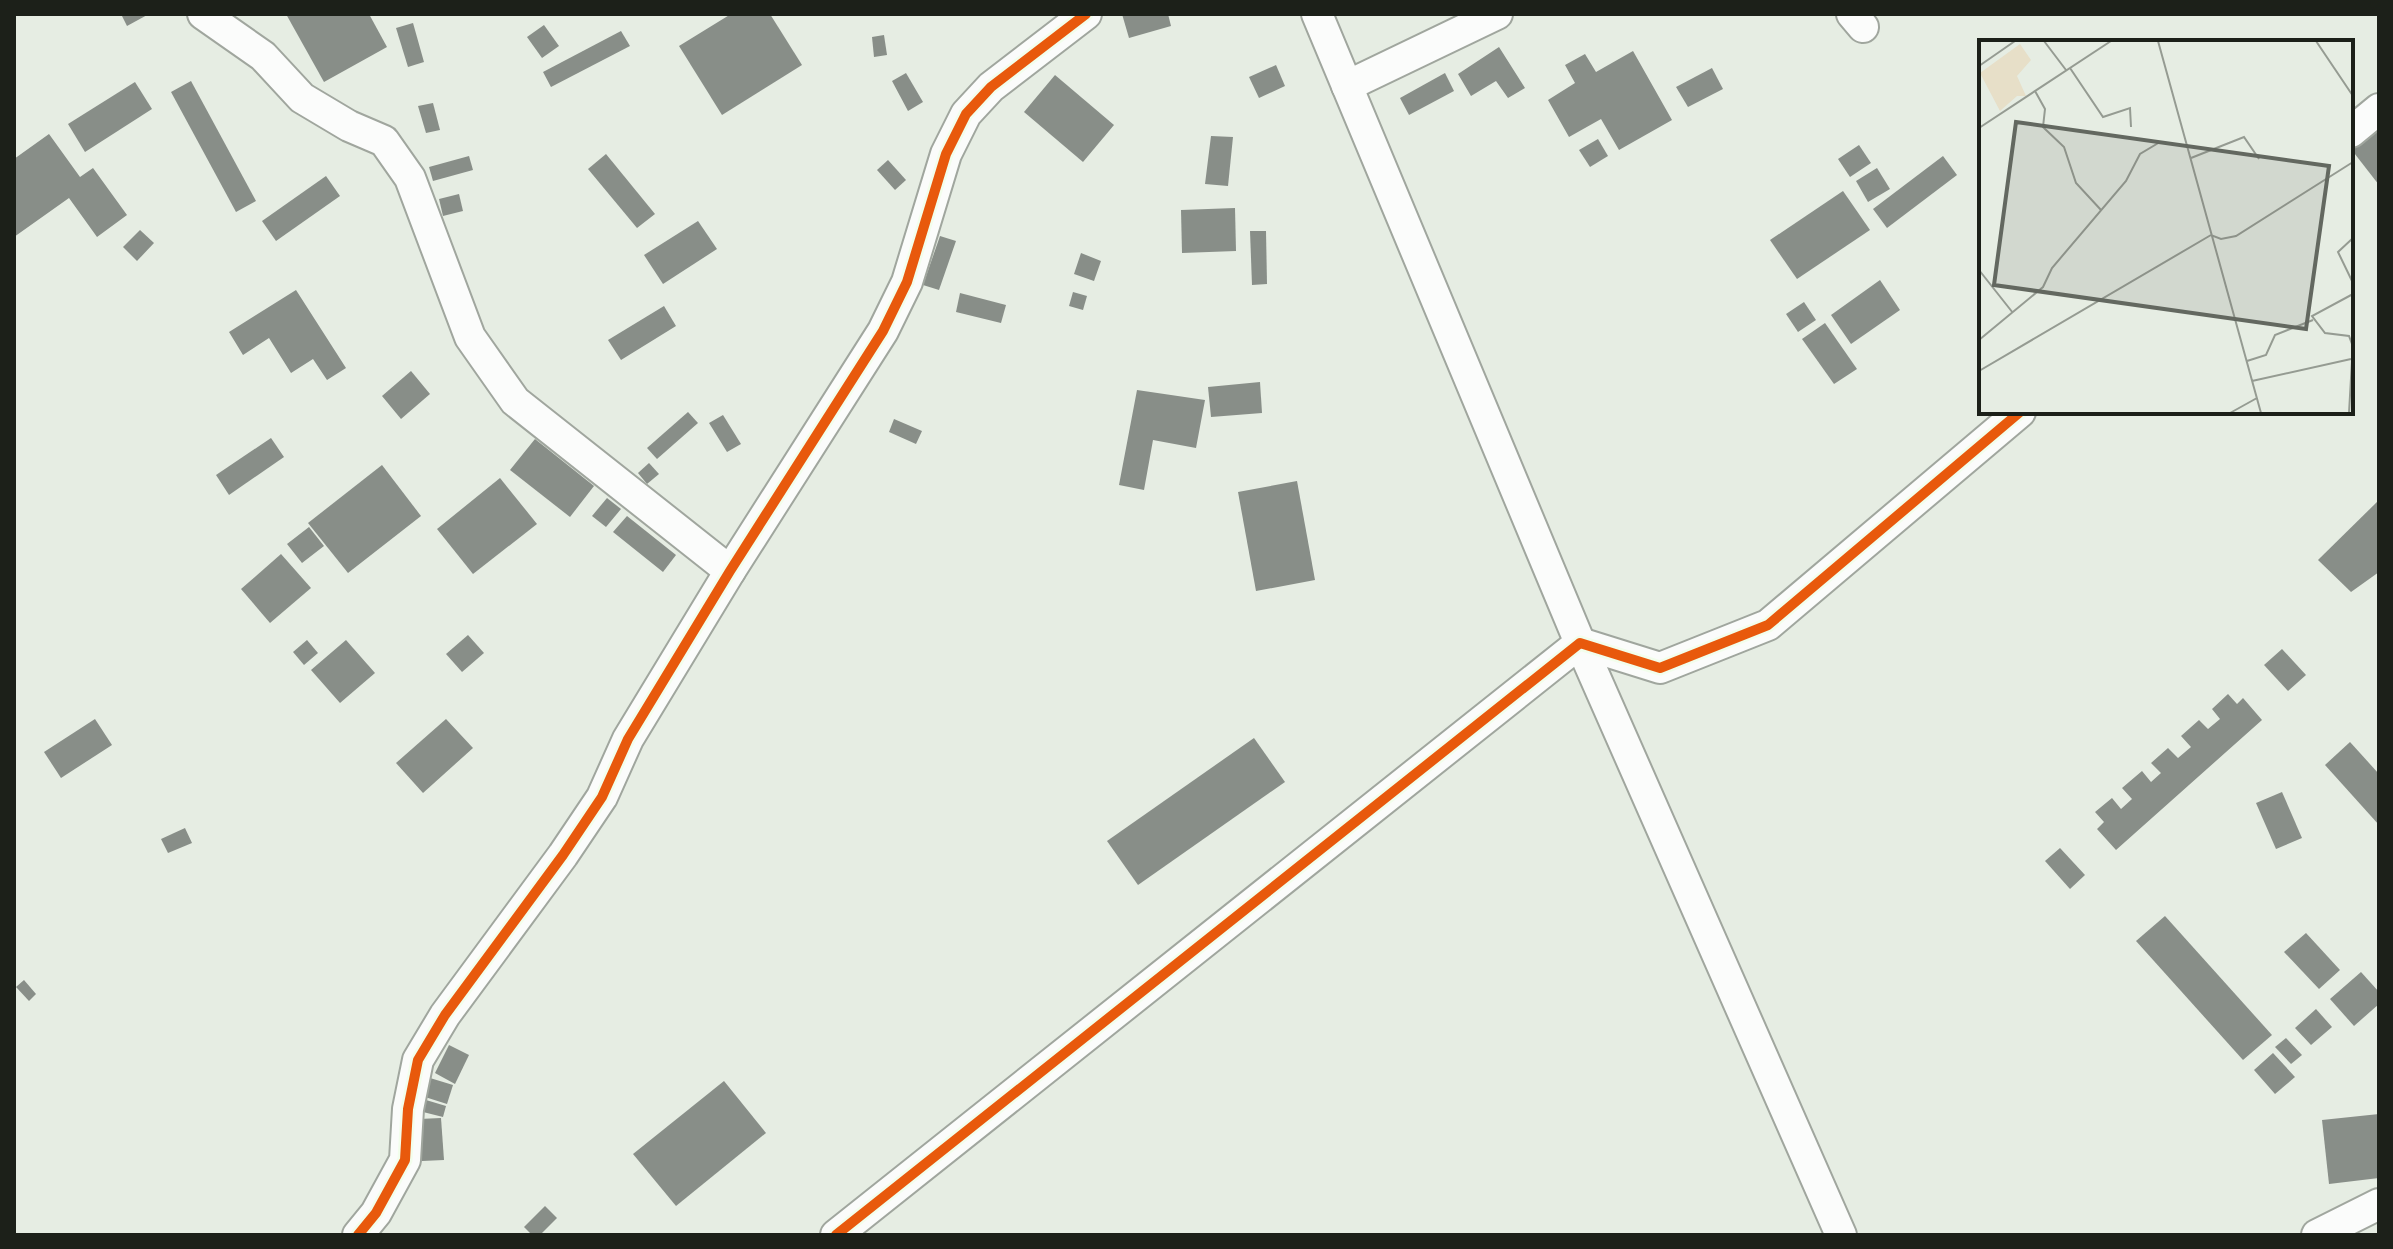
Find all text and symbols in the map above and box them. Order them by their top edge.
inset map [1979,40,2353,414]

